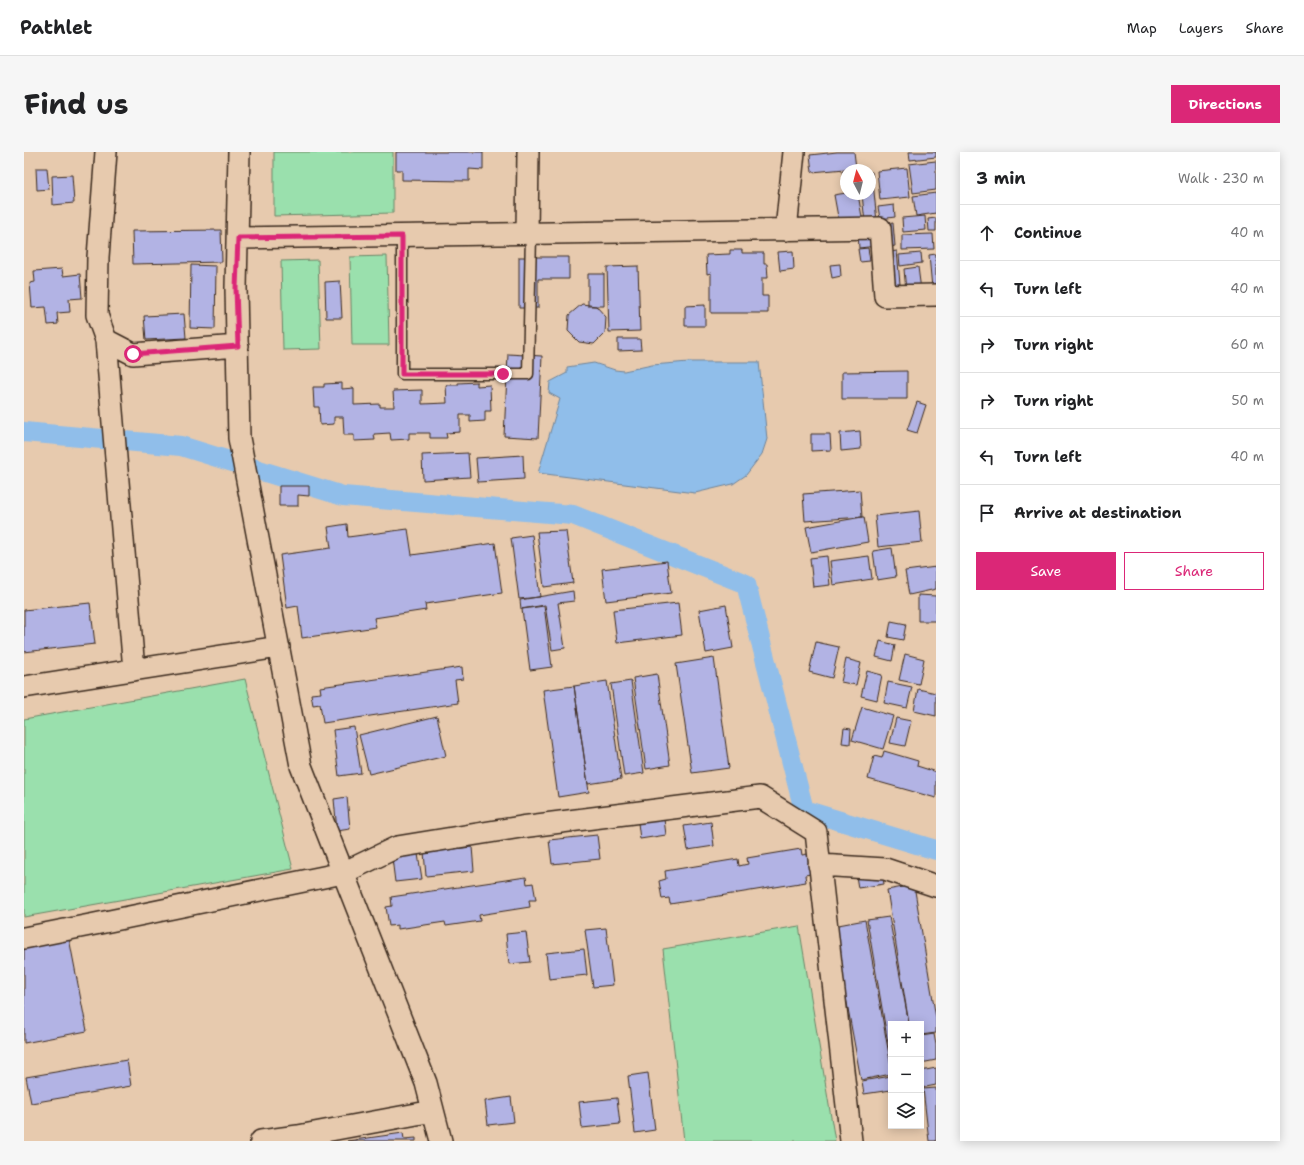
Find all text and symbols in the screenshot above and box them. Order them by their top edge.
text: Pathlet [20,15,92,40]
text: Map [1127,19,1157,37]
text: Layers [1179,19,1223,37]
text: Share [1245,19,1284,37]
text: Find us [24,85,129,123]
button: Directions [1171,85,1280,123]
north arrow [840,164,876,200]
text: 3 min [976,167,1026,189]
text: Walk · 230 m [1178,170,1264,187]
icon: ahead [976,222,998,244]
text: Continue [1014,223,1082,243]
text: 40 m [1230,224,1264,241]
icon: left [976,278,998,300]
text: Turn left [1014,279,1082,299]
text: 40 m [1230,280,1264,297]
icon: right [976,334,998,356]
text: Turn right [1014,335,1094,355]
text: 60 m [1231,336,1264,353]
route start [124,345,142,363]
route end [494,365,512,383]
icon: right [976,390,998,412]
text: Turn right [1014,391,1094,411]
text: 50 m [1231,392,1264,409]
icon: left [976,446,998,468]
text: Turn left [1014,447,1082,467]
text: 40 m [1230,448,1264,465]
icon: arrive [976,502,998,524]
text: Arrive at destination [1014,503,1182,523]
button: Save [976,552,1116,590]
button: Share [1124,552,1264,590]
map controls [888,1021,924,1129]
button: + [888,1021,924,1057]
button: − [888,1057,924,1093]
button: layers [888,1093,924,1129]

